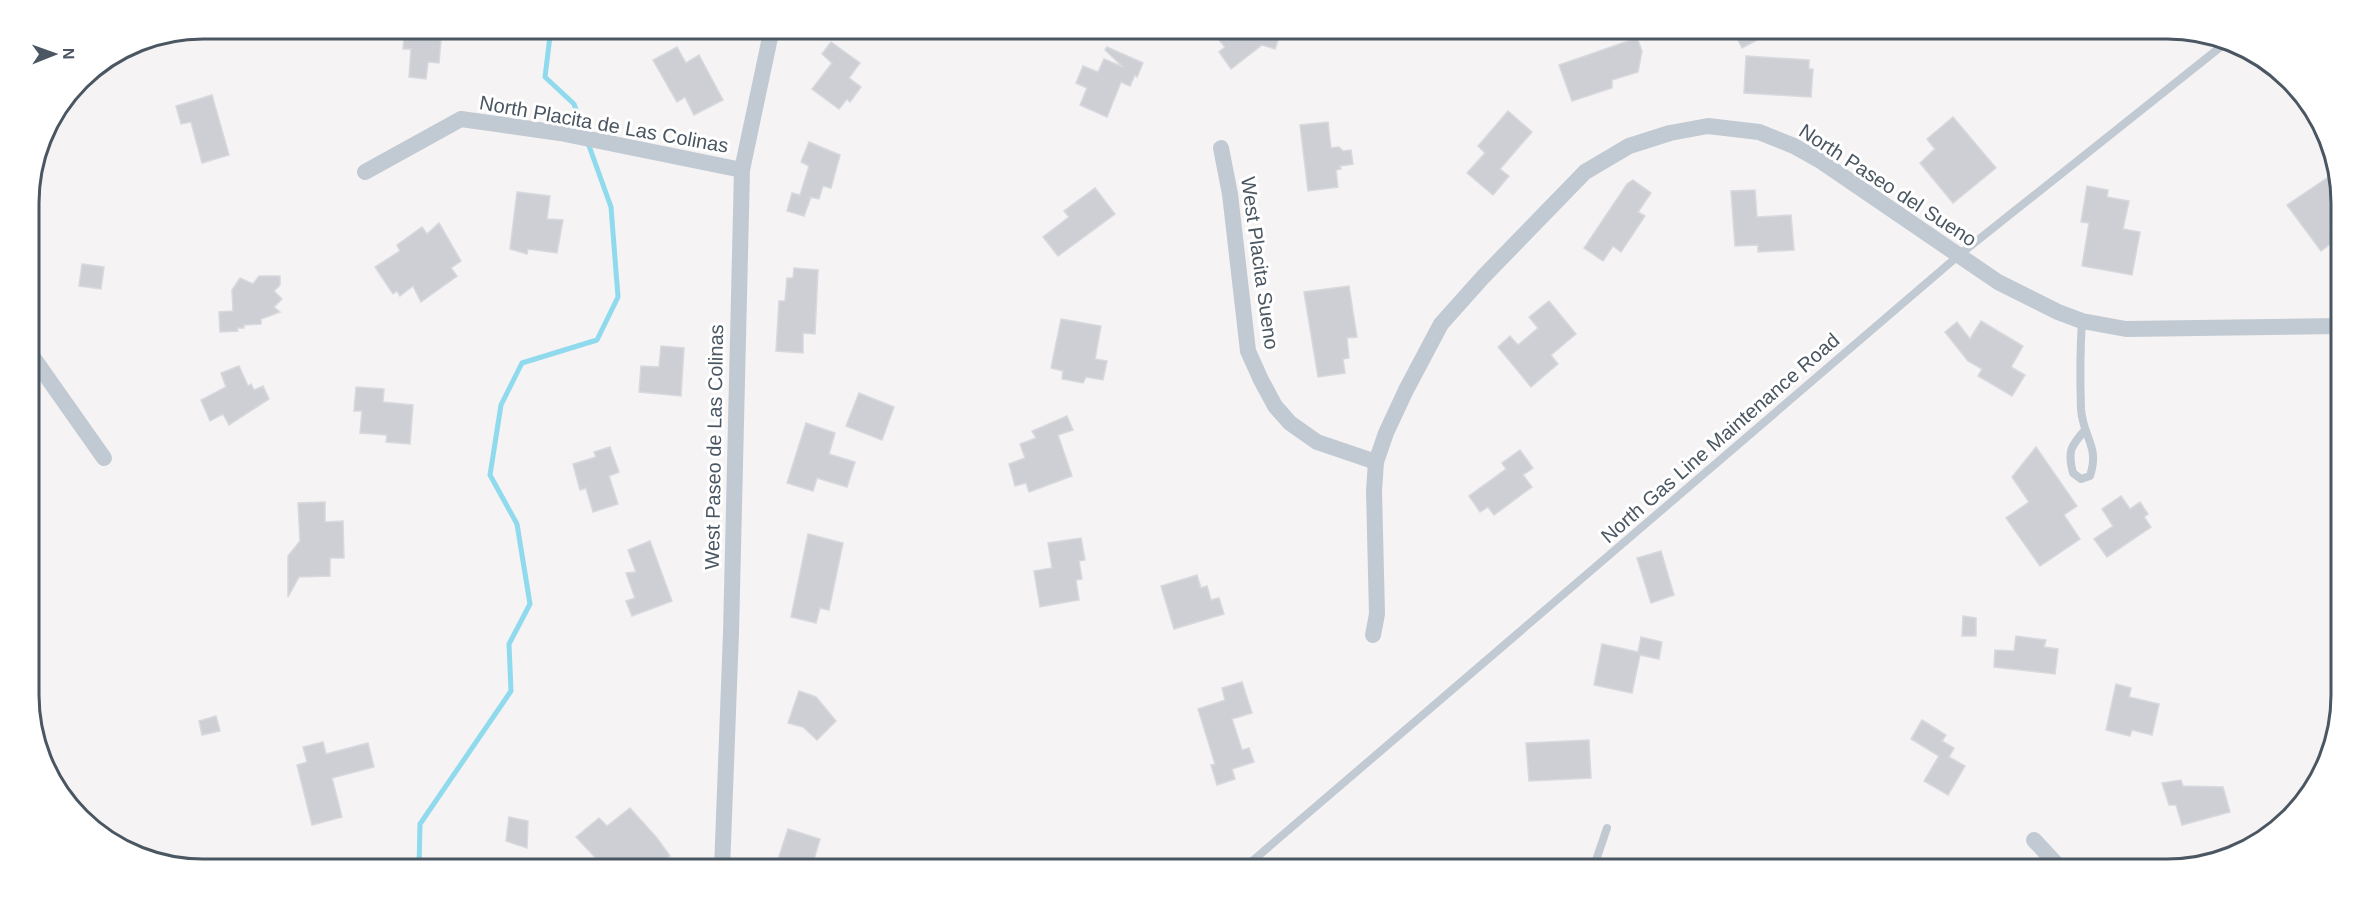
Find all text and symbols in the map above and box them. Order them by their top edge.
north arrow [24,24,84,84]
text: N [60,48,77,60]
street label: North Placita de Las Colinas [478,91,730,157]
street label: North Paseo del Sueno [1795,119,1981,251]
street label: West Placita Sueno [1237,175,1283,351]
street label: West Paseo de Las Colinas [701,324,727,570]
street label: North Gas Line Maintenance Road [1597,329,1843,547]

